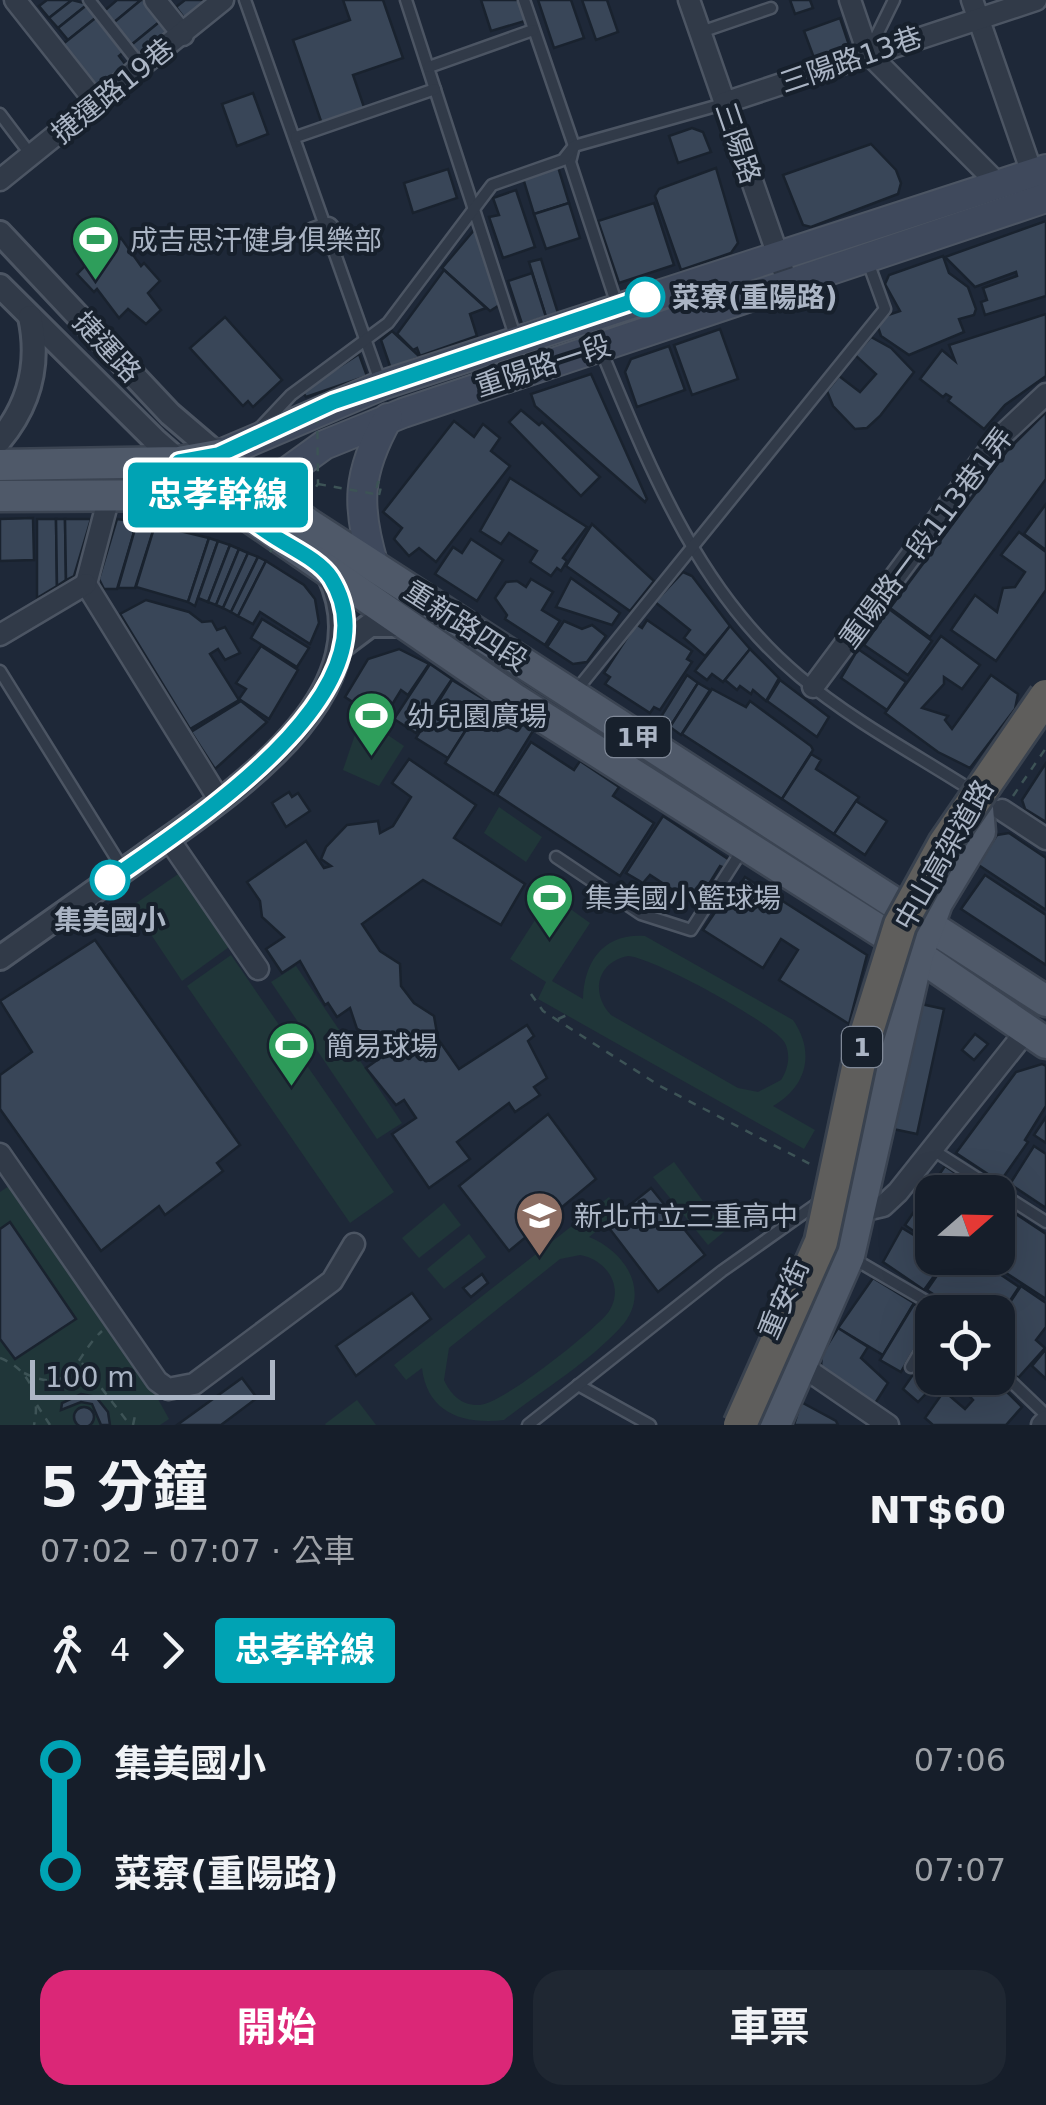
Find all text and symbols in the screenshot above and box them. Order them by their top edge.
street label: 三陽路13巷 [776,20,926,100]
street label: 捷運路19巷 [45,32,181,150]
street label: 三陽路 [709,98,767,188]
sports icon: 成吉思汗健身俱樂部 [69,214,121,282]
place label: 成吉思汗健身俱樂部 [130,224,382,257]
marker: 菜寮(重陽路) [626,278,664,316]
place label: 菜寮(重陽路) [672,281,838,314]
street label: 捷運路 [66,305,148,389]
street label: 重陽路一段 [471,329,615,403]
street label: 重陽路一段113巷1弄 [832,421,1020,655]
line badge: 忠孝幹線 [148,462,288,528]
text: 忠孝幹線 [148,475,288,515]
street label: 重新路四段 [398,574,534,678]
sports icon: 幼兒園廣場 [346,690,398,758]
place label: 幼兒園廣場 [407,700,547,733]
road number: 1甲 [606,717,670,757]
street label: 中山高架道路 [888,774,1000,936]
marker: 集美國小 [91,861,129,899]
sports icon: 集美國小籃球場 [524,872,576,940]
place label: 集美國小籃球場 [585,882,781,915]
place label: 集美國小 [54,904,166,937]
sports icon: 簡易球場 [265,1020,317,1088]
road number: 1 [842,1027,882,1067]
place label: 簡易球場 [326,1030,438,1063]
north arrow [915,1175,1015,1275]
map controls [915,1175,1015,1395]
school or university icon: 新北市立三重高中 [513,1190,565,1258]
place label: 新北市立三重高中 [574,1200,798,1233]
street label: 重安街 [752,1254,816,1344]
button: locate [915,1295,1015,1395]
scale bar [30,1355,275,1400]
text: 100 m [45,1361,135,1394]
text: 5 分鐘 [40,1455,207,1519]
text: NT$60 [869,1488,1006,1532]
text: 07:02 – 07:07 · 公車 [40,1532,355,1570]
icon: walk [40,1623,95,1678]
icon: forward [145,1623,200,1678]
text: 忠孝幹線 [235,1630,375,1670]
text: 4 [110,1631,130,1669]
text: 07:06 [914,1741,1006,1779]
text: 集美國小 [114,1742,266,1786]
text: 07:07 [914,1851,1006,1889]
text: 菜寮(重陽路) [114,1852,339,1896]
button: 開始 [40,1970,513,2085]
button: 車票 [533,1970,1006,2085]

